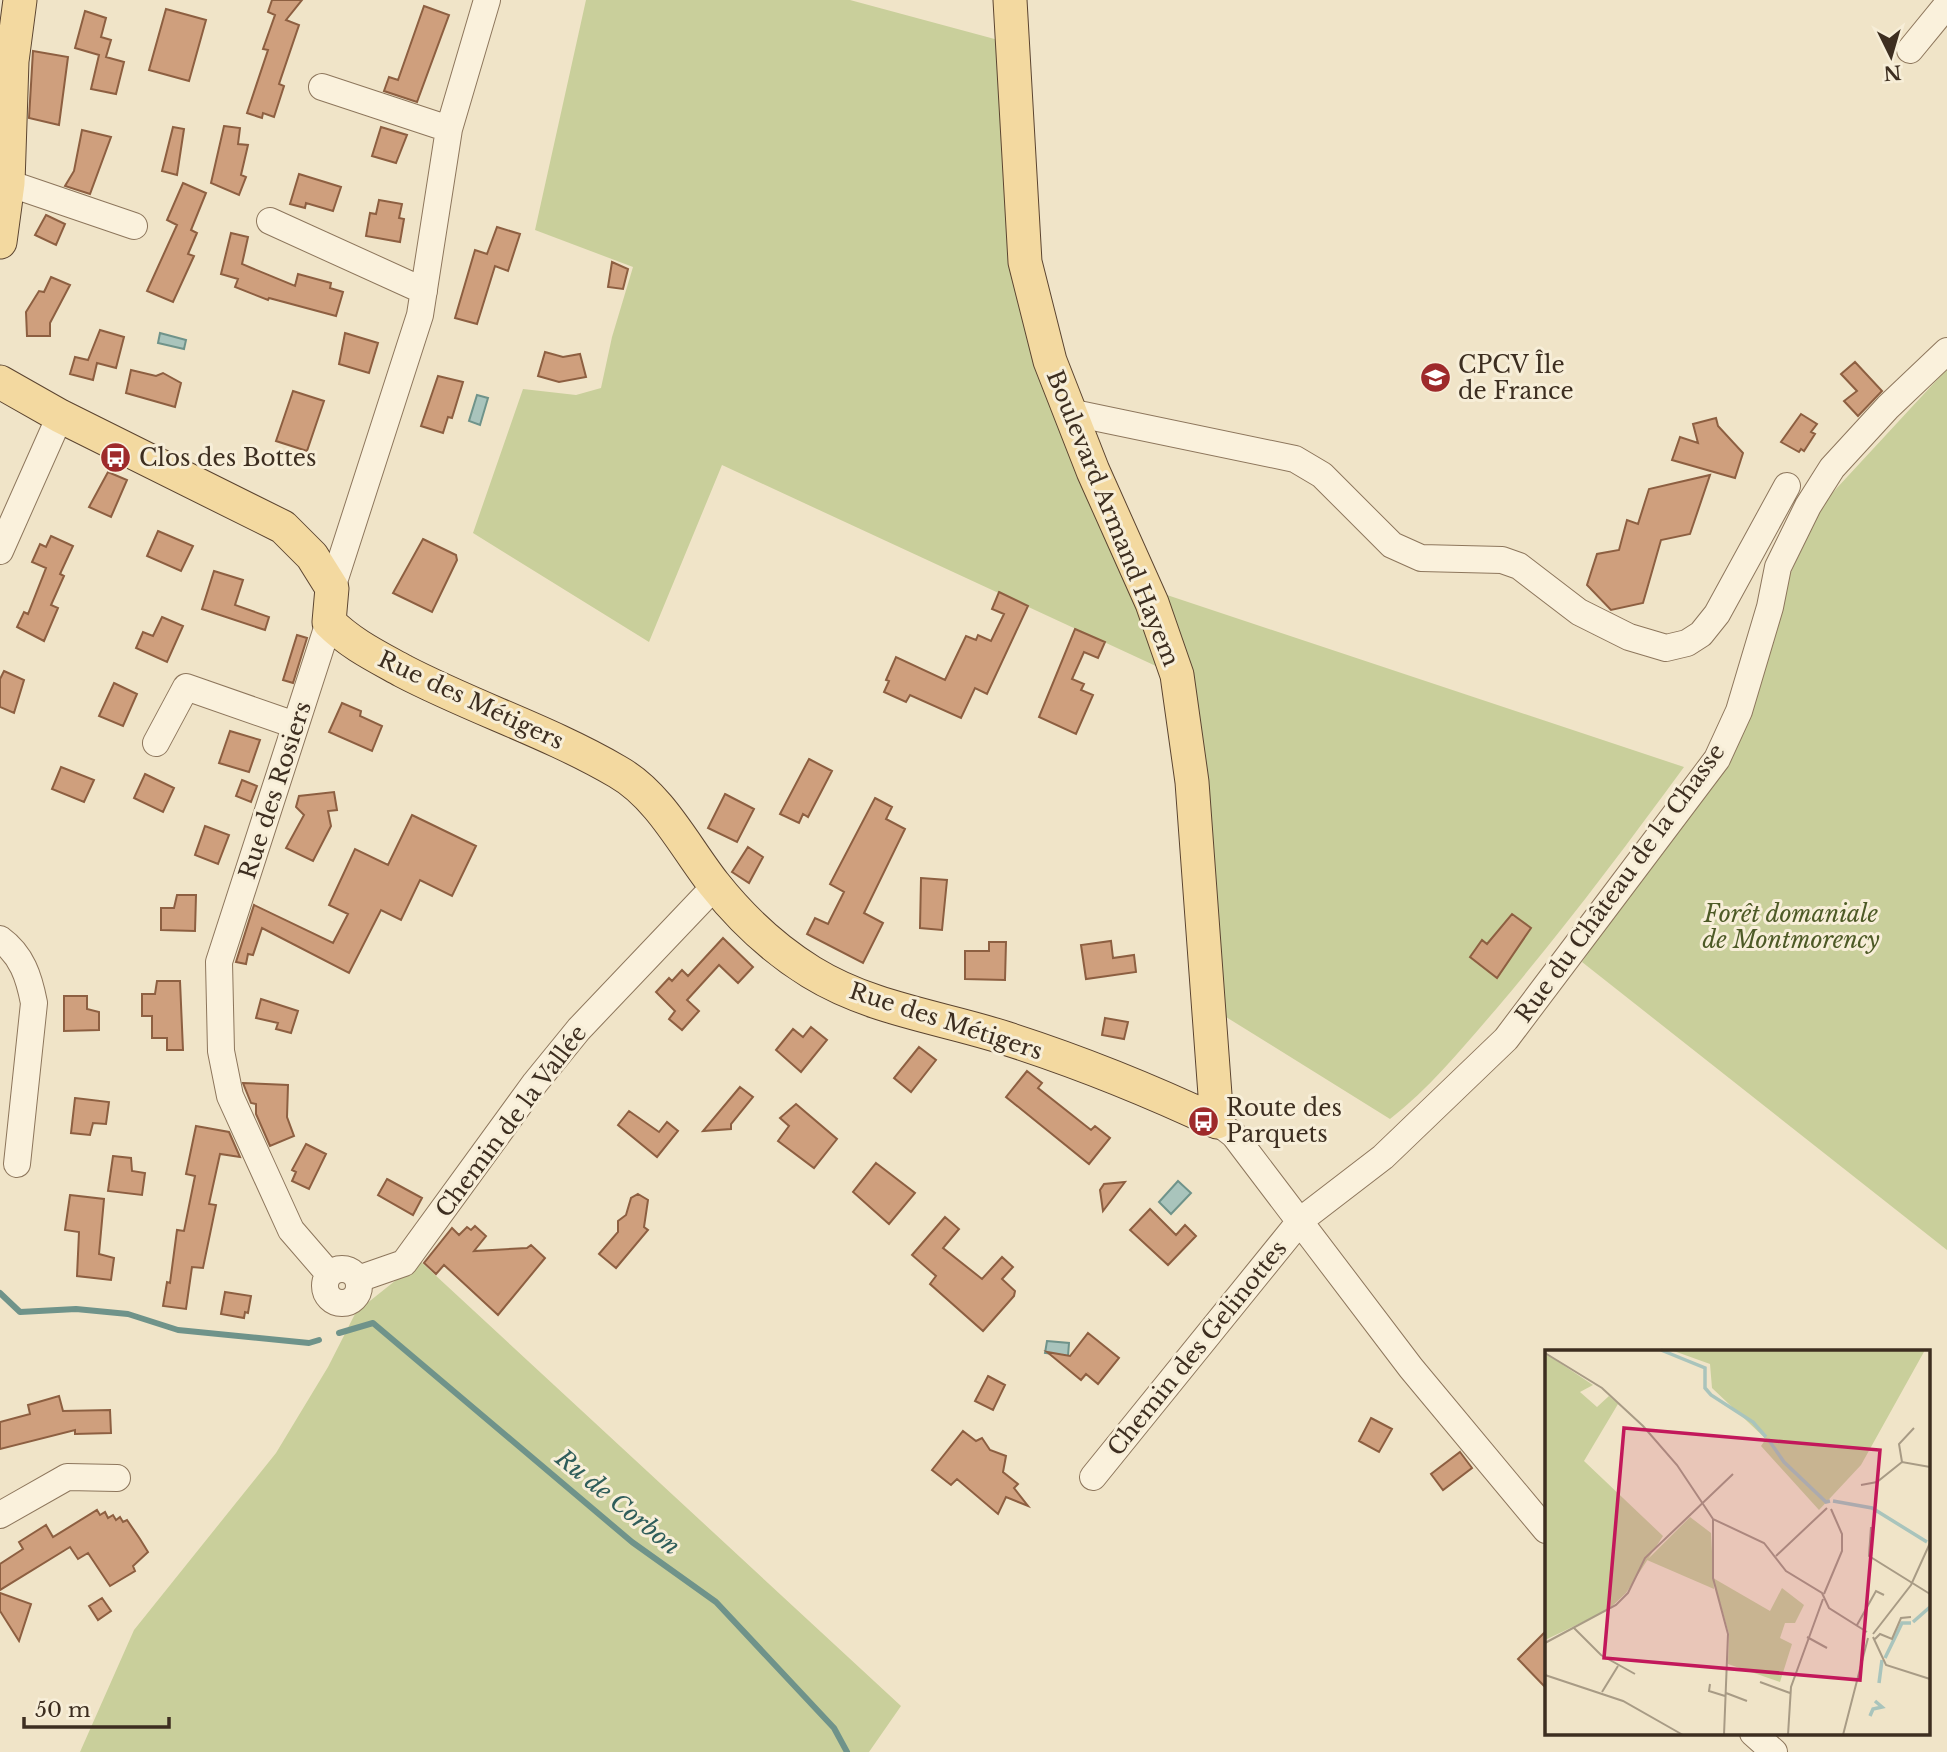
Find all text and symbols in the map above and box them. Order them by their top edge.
north arrow [1856,21,1926,91]
text: N [1882,60,1902,85]
place label: CPCV Île de France [1458,349,1574,405]
school or university icon: CPCV Île de France [1418,361,1452,395]
street label: Boulevard Armand Hayem [1041,366,1185,670]
bus stop icon: Clos des Bottes [99,441,133,475]
place label: Clos des Bottes [139,444,316,472]
street label: Rue des Métigers [374,645,568,755]
street label: Rue des Rosiers [233,698,317,882]
street label: Rue du Château de la Chasse [1510,738,1730,1028]
park label: Forêt domaniale de Montmorency [1702,900,1880,954]
street label: Rue des Métigers [846,977,1046,1065]
street label: Chemin de la Vallée [430,1019,592,1223]
place label: Route des Parquets [1226,1094,1342,1148]
bus stop icon: Route des Parquets [1186,1104,1220,1138]
street label: Chemin des Gelinottes [1102,1235,1292,1461]
inset map [1545,1350,1930,1734]
water label: Ru de Corbon [549,1442,686,1561]
scale bar [24,1686,170,1730]
text: 50 m [35,1697,91,1723]

